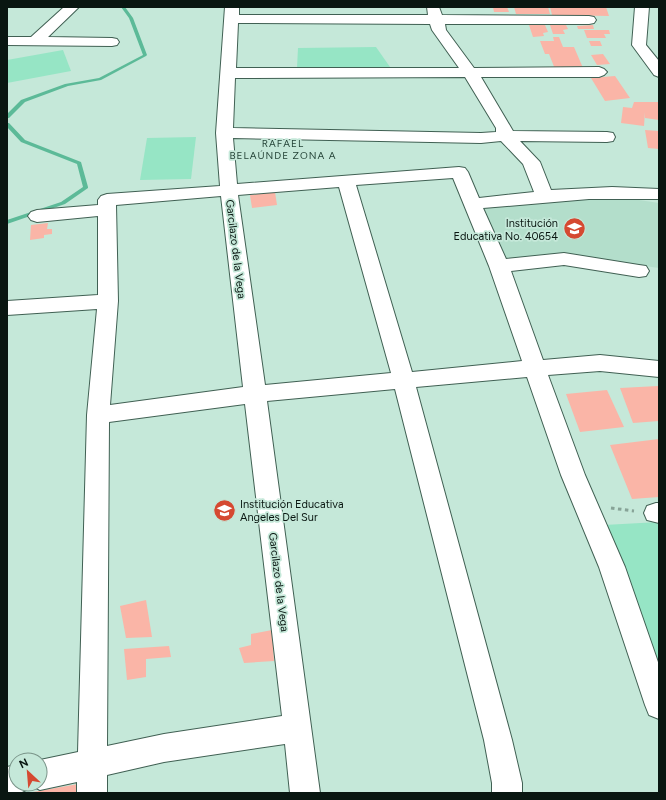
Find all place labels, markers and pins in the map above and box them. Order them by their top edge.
school or university icon: Institución Educativa No. 40654 [561,216,587,242]
place label: Institución Educativa No. 40654 [454,217,558,243]
school or university icon: Institución Educativa Angeles Del Sur [212,497,238,523]
place label: Institución Educativa Angeles Del Sur [240,498,344,524]

